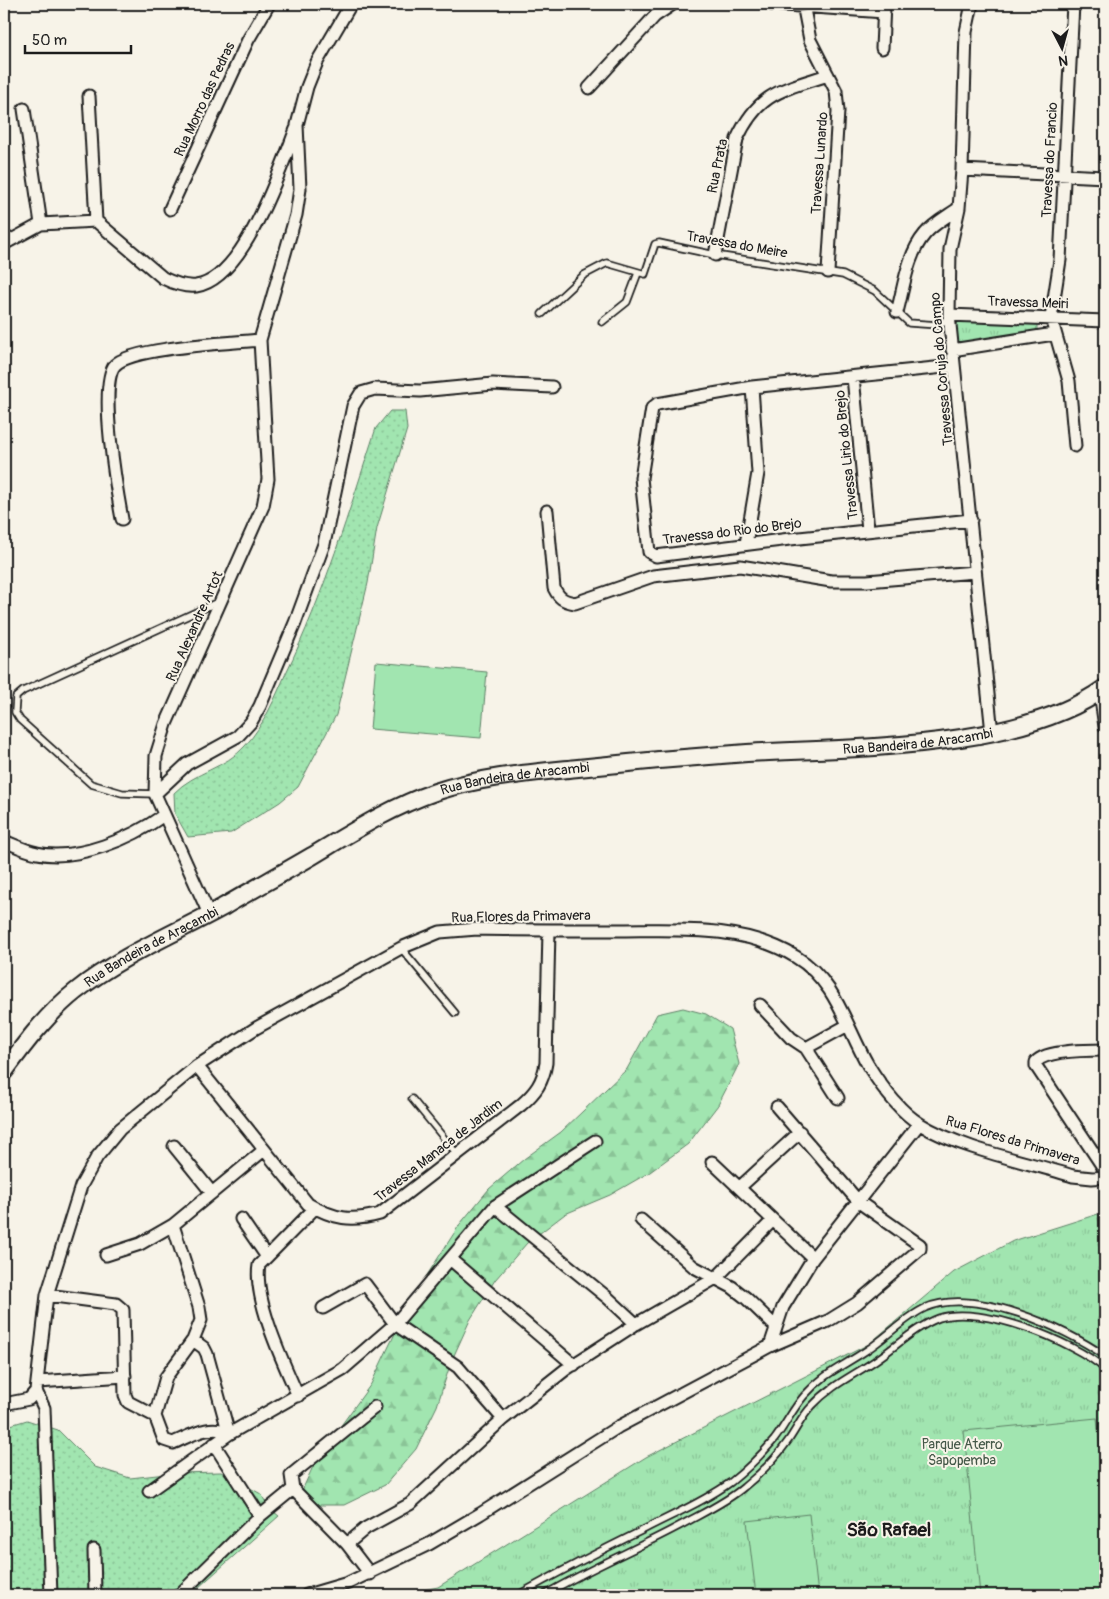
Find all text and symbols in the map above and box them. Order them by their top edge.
scale bar [25,22,131,54]
north arrow [1036,22,1086,72]
text: 50 m [32,31,67,50]
street label: Rua Morro das Pedras [170,39,239,159]
text: N [1058,51,1069,69]
street label: Travessa do Francio [1038,101,1061,218]
street label: Travessa Lunardo [807,111,832,215]
street label: Rua Prata [703,137,732,195]
street label: Travessa do Meire [685,227,789,262]
street label: Travessa Coruja do Campo [926,291,957,446]
street label: Travessa Meiri [987,293,1069,312]
street label: Travessa Lirio do Brejo [831,389,862,520]
street label: Travessa do Rio do Brejo [662,514,803,548]
street label: Rua Alexandre Artot [162,568,227,684]
street label: Rua Bandeira de Aracambi [842,724,995,758]
street label: Rua Bandeira de Aracambi [438,759,591,799]
street label: Rua Bandeira de Aracambi [81,903,222,991]
street label: Rua Flores da Primavera [451,907,591,926]
street label: Travessa Manaca de Jardim [371,1095,506,1206]
street label: Rua Flores da Primavera [944,1112,1082,1169]
park label: Parque Aterro Sapopemba [921,1436,1003,1469]
district label: São Rafael [847,1518,931,1542]

